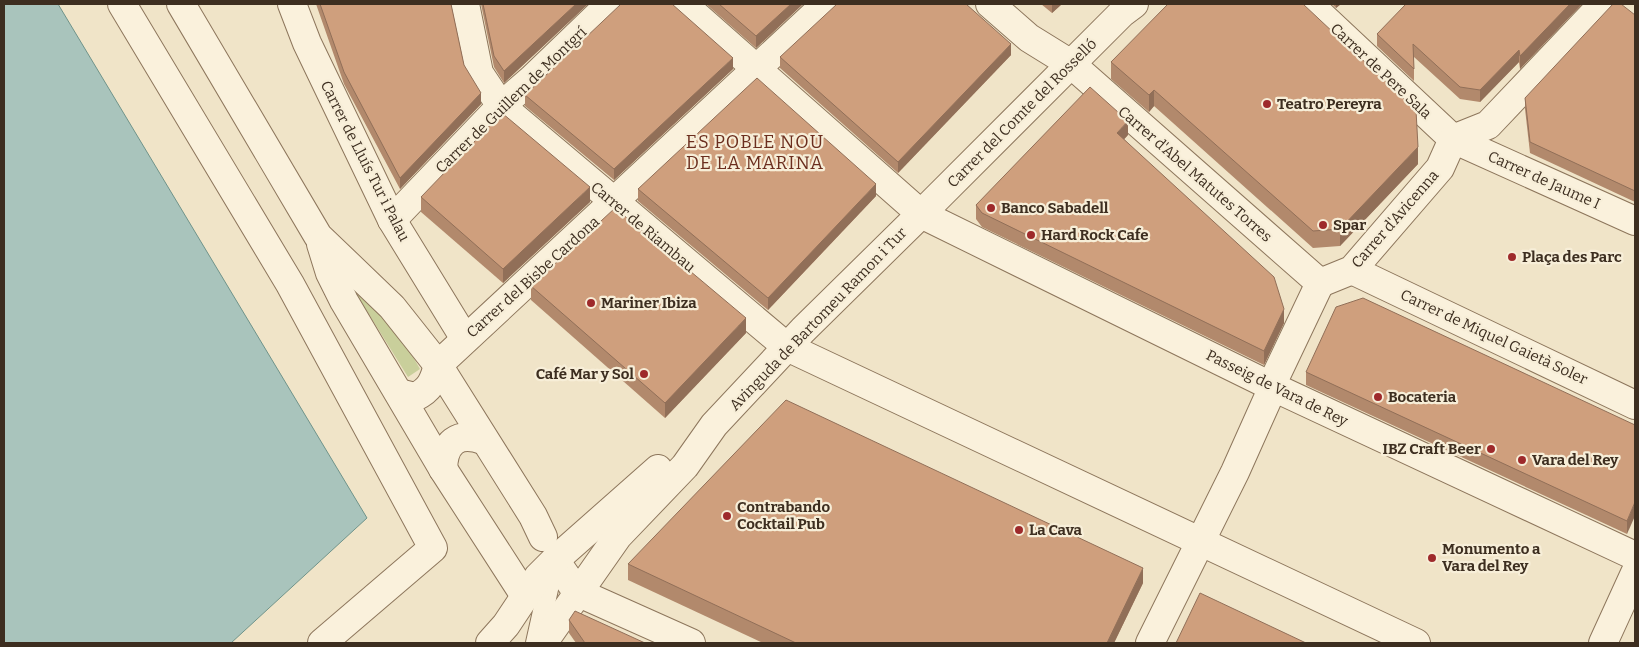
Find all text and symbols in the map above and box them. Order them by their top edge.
street label: Carrer de Pere Sala [1327,19,1435,123]
street label: Carrer de Guillem de Montgrí [432,23,591,177]
street label: Carrer del Comte del Rosselló [944,35,1100,191]
street label: Carrer de Lluís Tur i Palau [317,78,413,244]
place label: Teatro Pereyra [1277,95,1382,113]
marker: Teatro Pereyra [1261,98,1273,110]
street label: Carrer d'Abel Matutes Torres [1114,102,1276,246]
district label: ES POBLE NOU DE LA MARINA [686,131,824,174]
street label: Carrer de Jaume I [1485,147,1603,213]
street label: Carrer d'Avicenna [1348,166,1442,272]
street label: Carrer de Riambau [587,178,699,276]
place label: Banco Sabadell [1001,199,1109,217]
marker: Banco Sabadell [985,202,997,214]
street label: Carrer del Bisbe Cardona [463,213,603,341]
place label: Spar [1333,216,1366,234]
marker: Spar [1317,219,1329,231]
street label: Avinguda de Bartomeu Ramon i Tur [726,224,911,414]
place label: Hard Rock Cafe [1041,226,1149,244]
marker: Hard Rock Cafe [1025,229,1037,241]
place label: Plaça des Parc [1522,248,1622,266]
marker: Plaça des Parc [1506,251,1518,263]
street label: Carrer de Miquel Gaietà Soler [1398,286,1591,388]
place label: Mariner Ibiza [601,294,697,312]
marker: Mariner Ibiza [585,297,597,309]
street label: Passeig de Vara de Rey [1203,346,1351,430]
place label: Café Mar y Sol [536,365,634,383]
marker: Café Mar y Sol [638,368,650,380]
place label: Bocateria [1388,388,1457,406]
marker: Bocateria [1372,391,1384,403]
place label: IBZ Craft Beer [1382,440,1481,458]
marker: IBZ Craft Beer [1485,443,1497,455]
place label: Vara del Rey [1532,451,1619,469]
marker: Vara del Rey [1516,454,1528,466]
place label: Contrabando Cocktail Pub [737,498,830,533]
marker: Contrabando Cocktail Pub [721,510,733,522]
place label: La Cava [1029,521,1082,539]
marker: La Cava [1013,524,1025,536]
place label: Monumento a Vara del Rey [1442,540,1541,575]
marker: Monumento a Vara del Rey [1426,552,1438,564]

